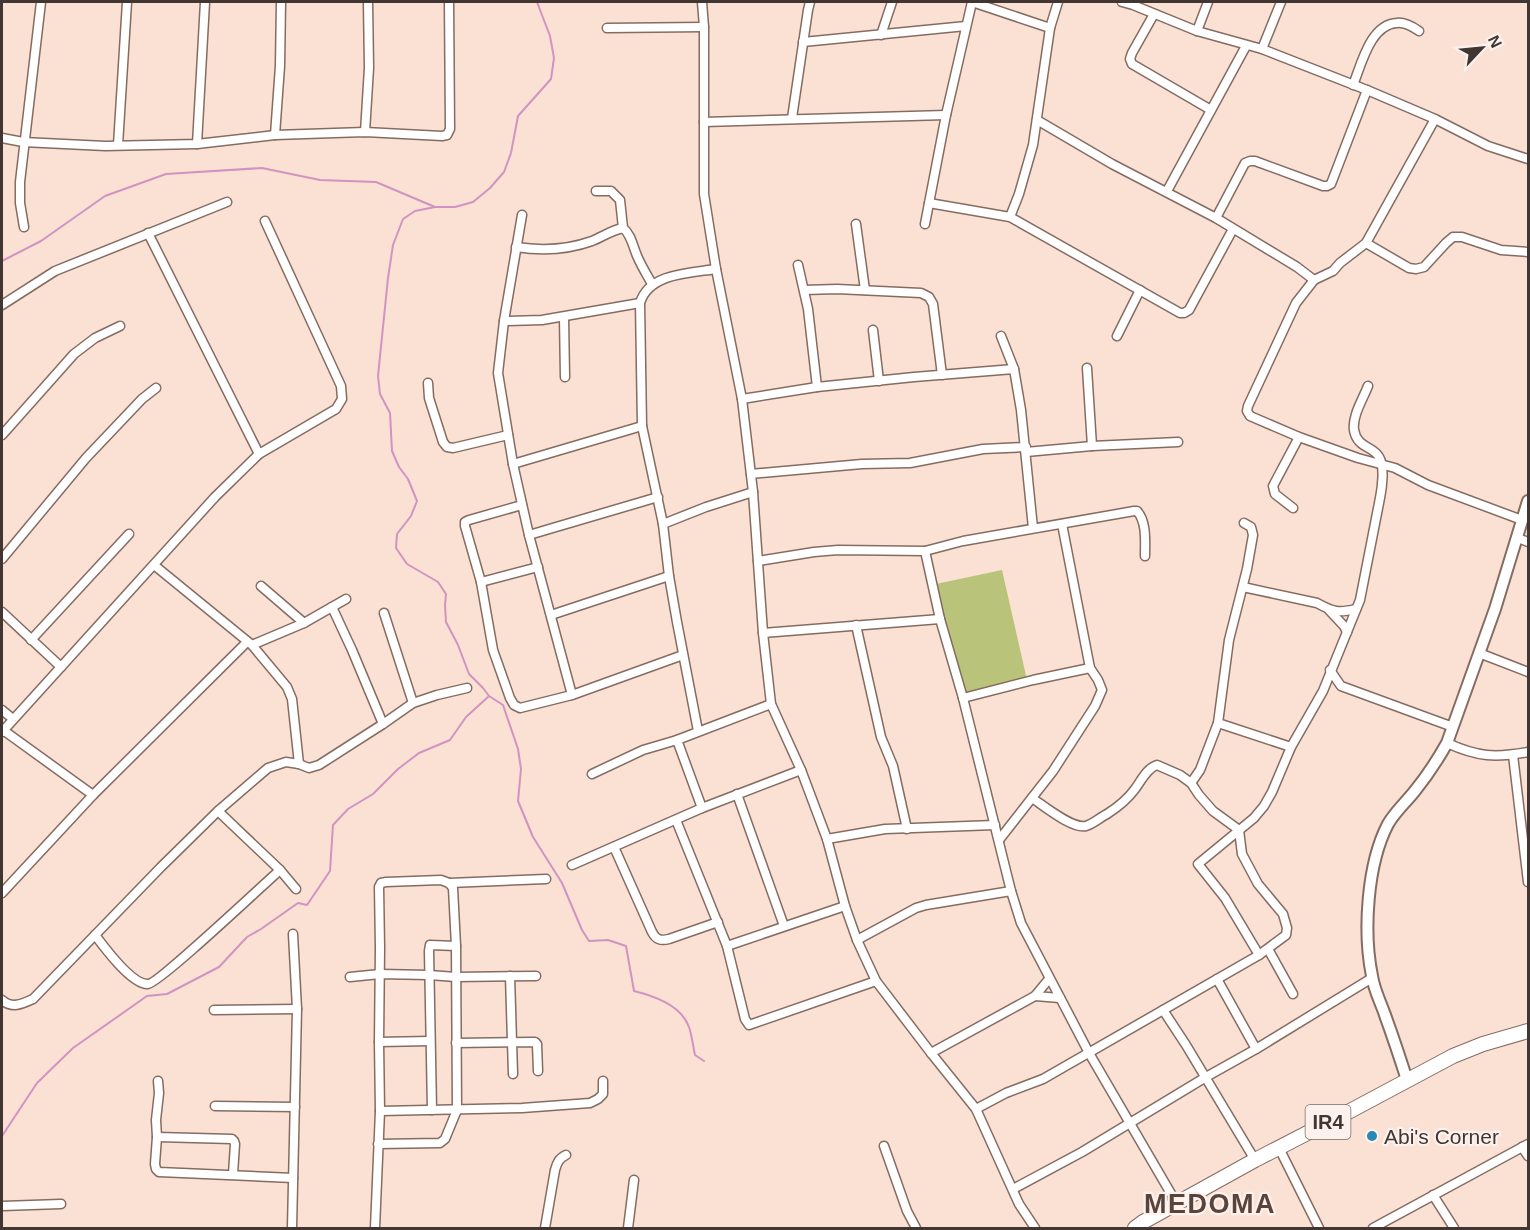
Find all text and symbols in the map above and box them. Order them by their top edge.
north arrow [1452,18,1512,78]
text: N [1485,33,1505,51]
road number: IR4 [1306,1105,1350,1139]
place label: Abi's Corner [1384,1125,1499,1148]
marker: Abi's Corner [1365,1129,1379,1143]
district label: MEDOMA [1144,1189,1276,1219]

